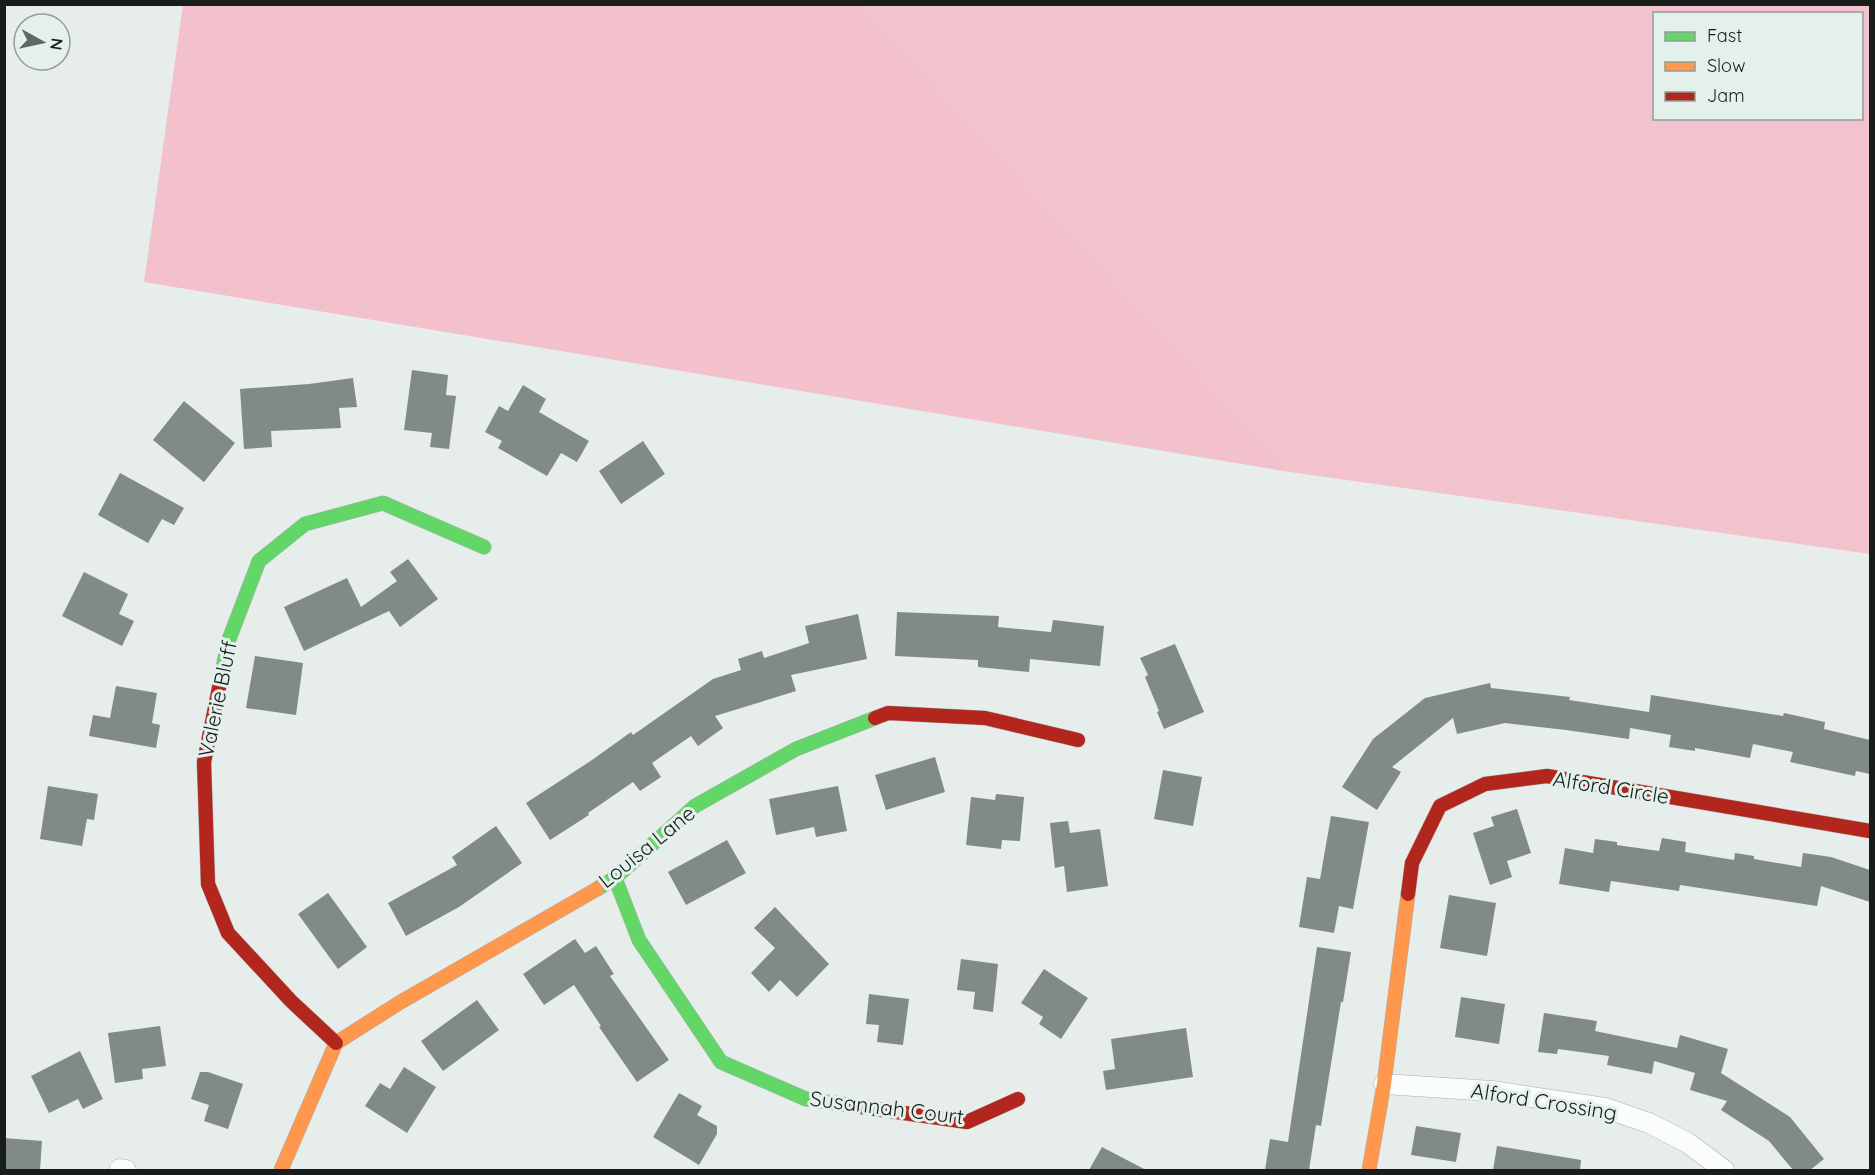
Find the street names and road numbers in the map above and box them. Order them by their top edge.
street label: Valerie Bluff [192,638,242,759]
street label: Alford Circle [1551,765,1671,809]
street label: Louisa Lane [593,799,700,893]
street label: Alford Crossing [1469,1077,1619,1125]
street label: Susannah Court [809,1085,965,1129]

